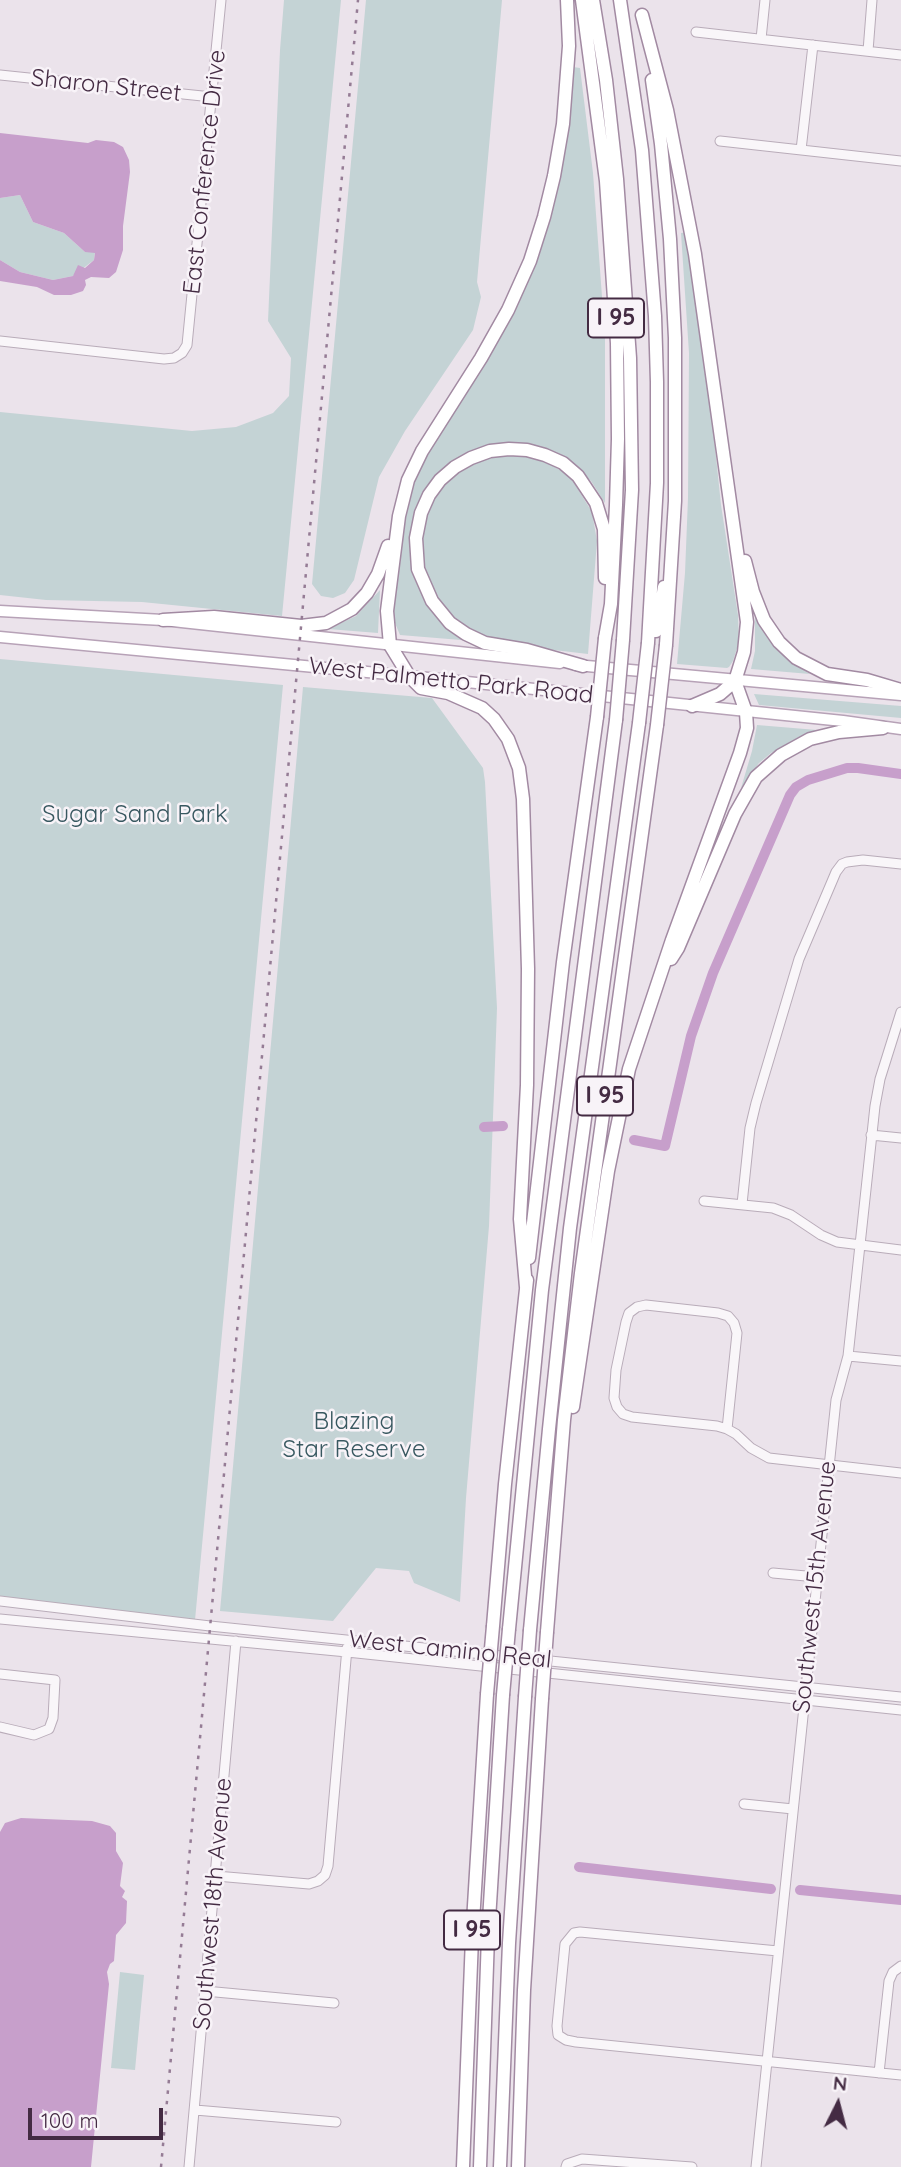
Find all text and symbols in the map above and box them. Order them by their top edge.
street label: East Conference Drive [178,48,232,296]
street label: Sharon Street [29,64,183,108]
road number: I 95 [588,298,644,338]
street label: West Palmetto Park Road [307,652,595,710]
park label: Sugar Sand Park [42,801,228,829]
road number: I 95 [577,1077,633,1116]
park label: Blazing Star Reserve [283,1408,425,1464]
street label: Southwest 15th Avenue [787,1460,843,1714]
street label: West Camino Real [347,1625,553,1675]
street label: Southwest 18th Avenue [188,1777,238,2031]
road number: I 95 [444,1910,500,1950]
north arrow [803,2069,873,2139]
text: N [832,2070,848,2096]
scale bar [32,2094,166,2138]
text: 100 m [41,2107,99,2133]

